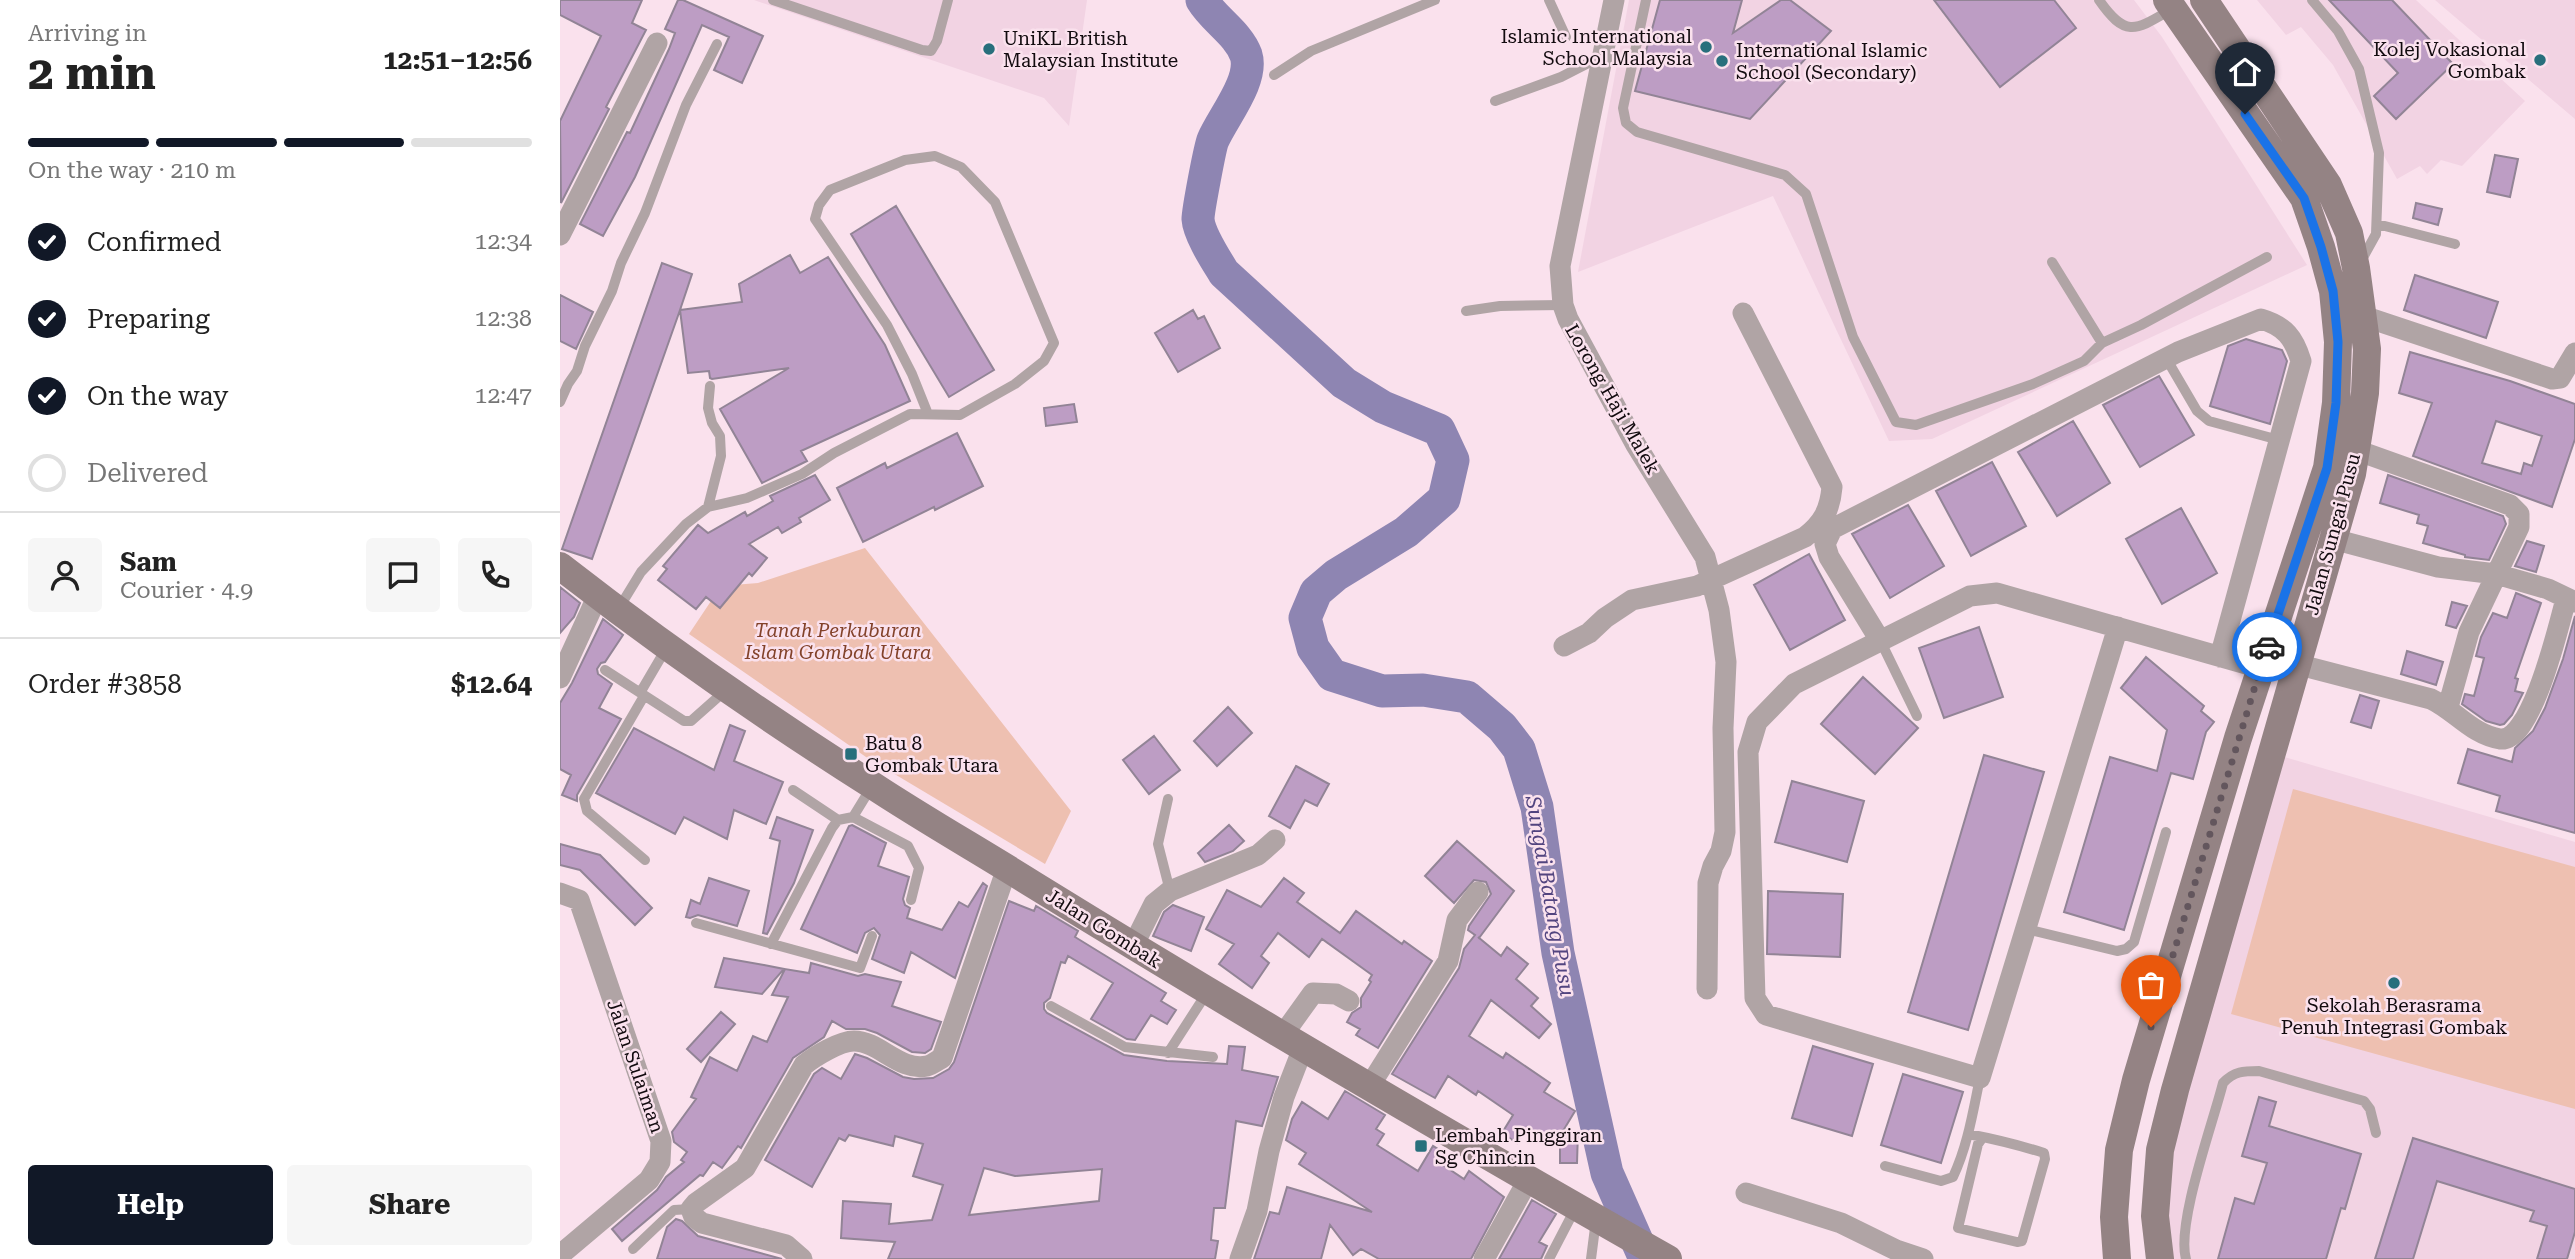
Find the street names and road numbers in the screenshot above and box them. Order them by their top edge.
street label: Lorong Haji Malek [1560,320,1665,478]
street label: Jalan Sungai Pusu [2300,451,2365,618]
street label: Jalan Gombak [1042,884,1166,973]
street label: Jalan Sulaiman [602,996,669,1136]

